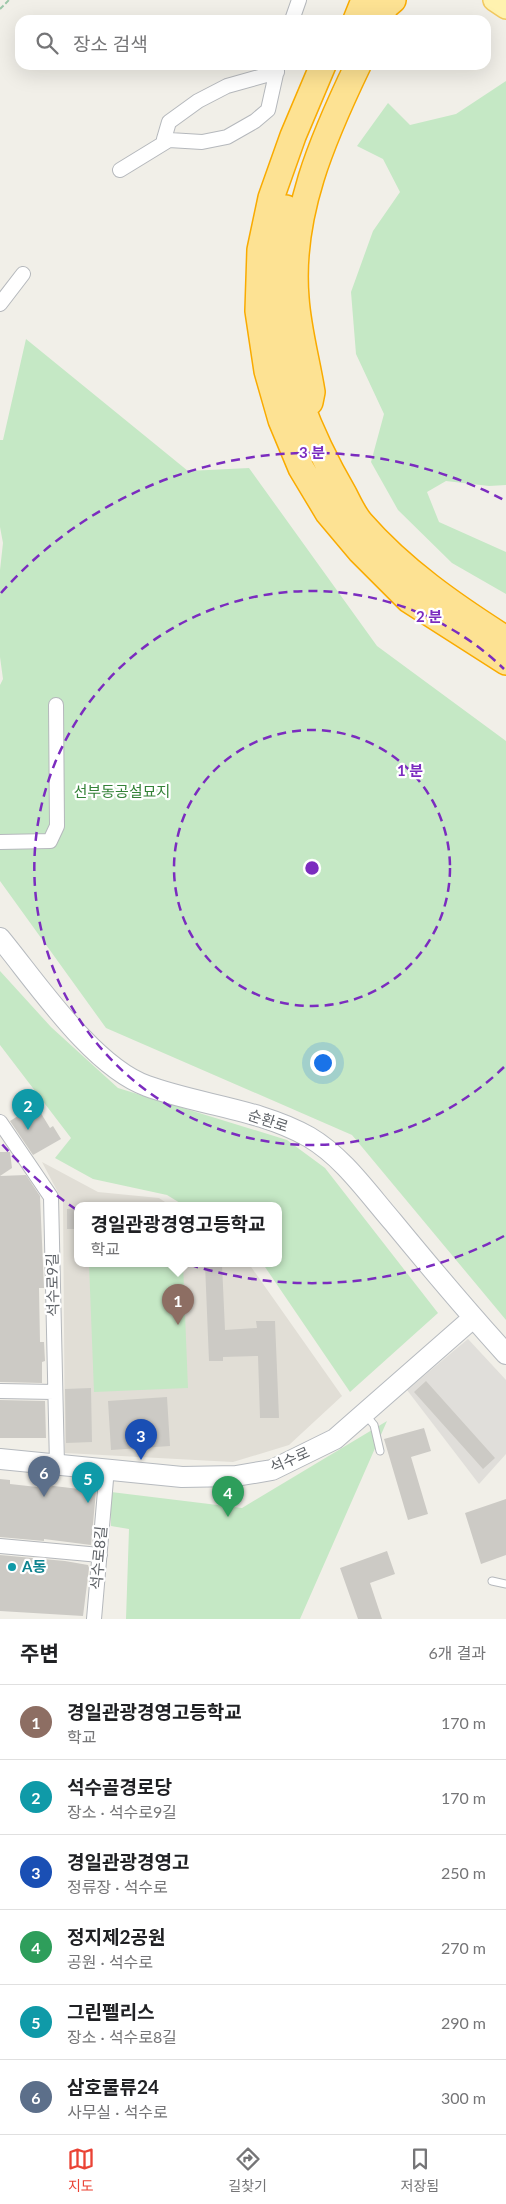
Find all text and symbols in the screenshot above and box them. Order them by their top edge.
search box [15,15,491,70]
icon: search [33,29,61,57]
text: 장소 검색 [73,32,148,55]
text: 3 분 [299,443,325,461]
text: 2 분 [416,607,442,625]
text: 1 분 [397,761,423,779]
park label: 선부동공설묘지 [74,782,170,800]
centre of rings [303,859,321,877]
your location [310,1050,336,1076]
pin: 2 [12,1089,44,1130]
street label: 순환로 [246,1105,291,1135]
popup [74,1202,282,1267]
text: 경일관광경영고등학교 [91,1212,265,1235]
text: 학교 [91,1239,120,1258]
street label: 석수로9길 [42,1253,62,1317]
pin: 1 [162,1284,194,1325]
pin: 3 [125,1419,157,1460]
street label: 석수로 [267,1442,312,1476]
pin: 6 [28,1456,60,1497]
pin: 5 [72,1462,104,1503]
pin: 4 [212,1476,244,1517]
street label: 석수로8길 [86,1525,110,1591]
place label: A동 [21,1557,46,1575]
marker: A동 [6,1561,18,1573]
text: 주변 [20,1640,59,1665]
text: 6개 결과 [428,1643,486,1662]
text: 경일관광경영고등학교 [67,1700,242,1723]
text: 1 [31,1713,41,1732]
text: 170 m [441,1713,486,1732]
text: 학교 [67,1727,96,1746]
text: 석수골경로당 [67,1775,172,1798]
text: 2 [31,1788,41,1807]
text: 170 m [441,1788,486,1807]
text: 장소 · 석수로9길 [67,1802,177,1821]
text: 경일관광경영고 [67,1850,189,1873]
text: 3 [31,1863,41,1882]
text: 250 m [441,1863,486,1882]
text: 정류장 · 석수로 [67,1877,168,1896]
text: 정지제2공원 [67,1925,165,1948]
text: 4 [31,1938,41,1957]
text: 270 m [441,1938,486,1957]
text: 공원 · 석수로 [67,1952,153,1971]
text: 그린펠리스 [67,2000,154,2023]
text: 5 [31,2013,41,2032]
text: 290 m [441,2013,486,2032]
text: 장소 · 석수로8길 [67,2027,177,2046]
text: 삼호물류24 [67,2075,159,2098]
text: 6 [31,2088,41,2107]
text: 300 m [441,2088,486,2107]
text: 사무실 · 석수로 [67,2102,168,2121]
tab: 지도 [67,2145,95,2195]
tab: 길찾기 [228,2145,267,2195]
tab: 저장됨 [401,2145,439,2195]

